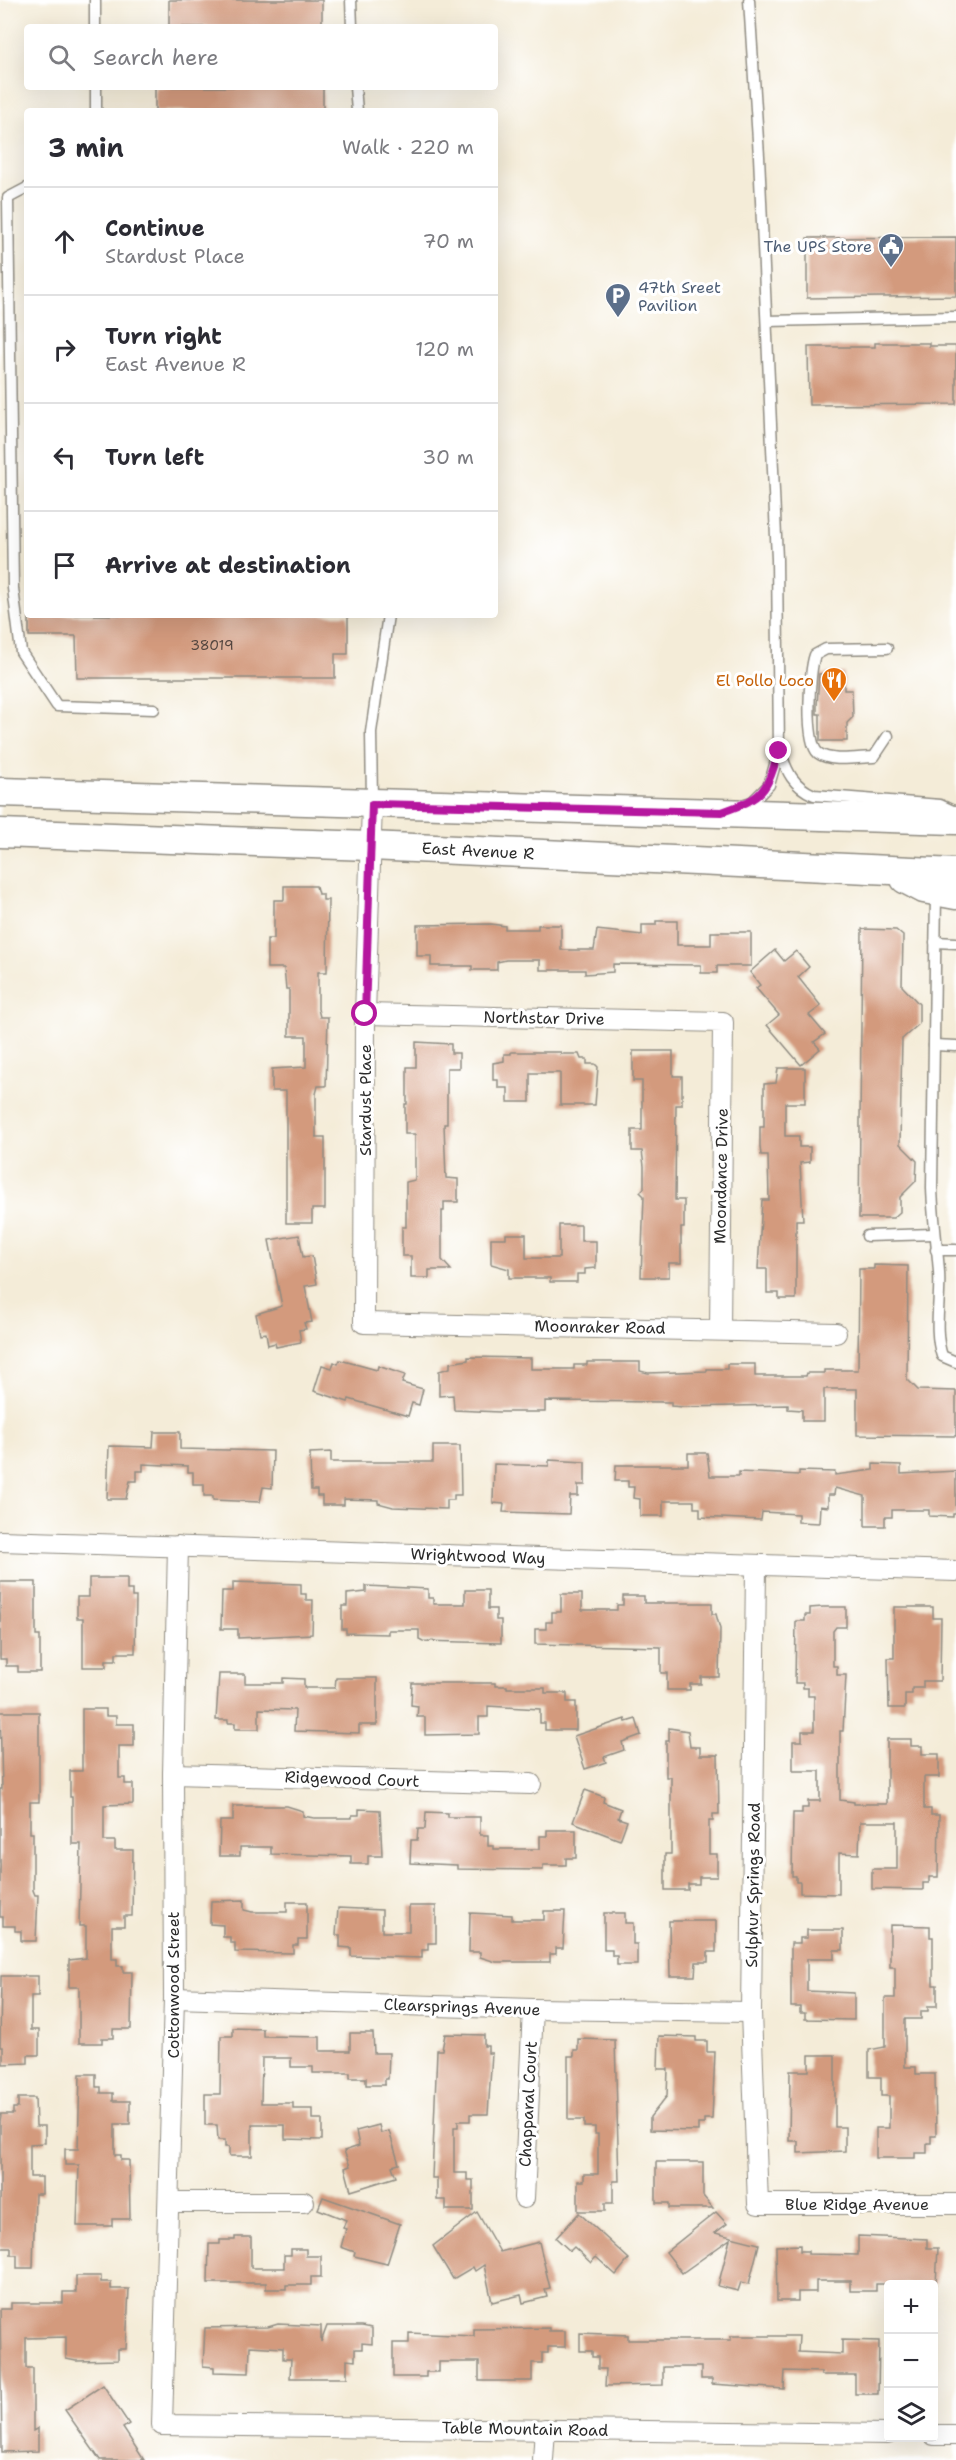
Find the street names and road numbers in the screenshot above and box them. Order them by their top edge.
street label: East Avenue R [421,838,535,864]
street label: Northstar Drive [483,1006,605,1030]
street label: Stardust Place [355,1044,376,1156]
street label: Moondance Drive [709,1108,733,1244]
street label: Moonraker Road [534,1315,666,1339]
street label: Wrightwood Way [410,1543,546,1569]
street label: Ridgewood Court [284,1766,420,1792]
street label: Sulphur Springs Road [741,1802,765,1968]
street label: Cottonwood Street [163,1911,184,2059]
street label: Clearsprings Avenue [383,1994,541,2020]
street label: Chapparal Court [514,2040,542,2168]
street label: Blue Ridge Avenue [785,2194,929,2215]
street label: Table Mountain Road [442,2417,608,2441]

